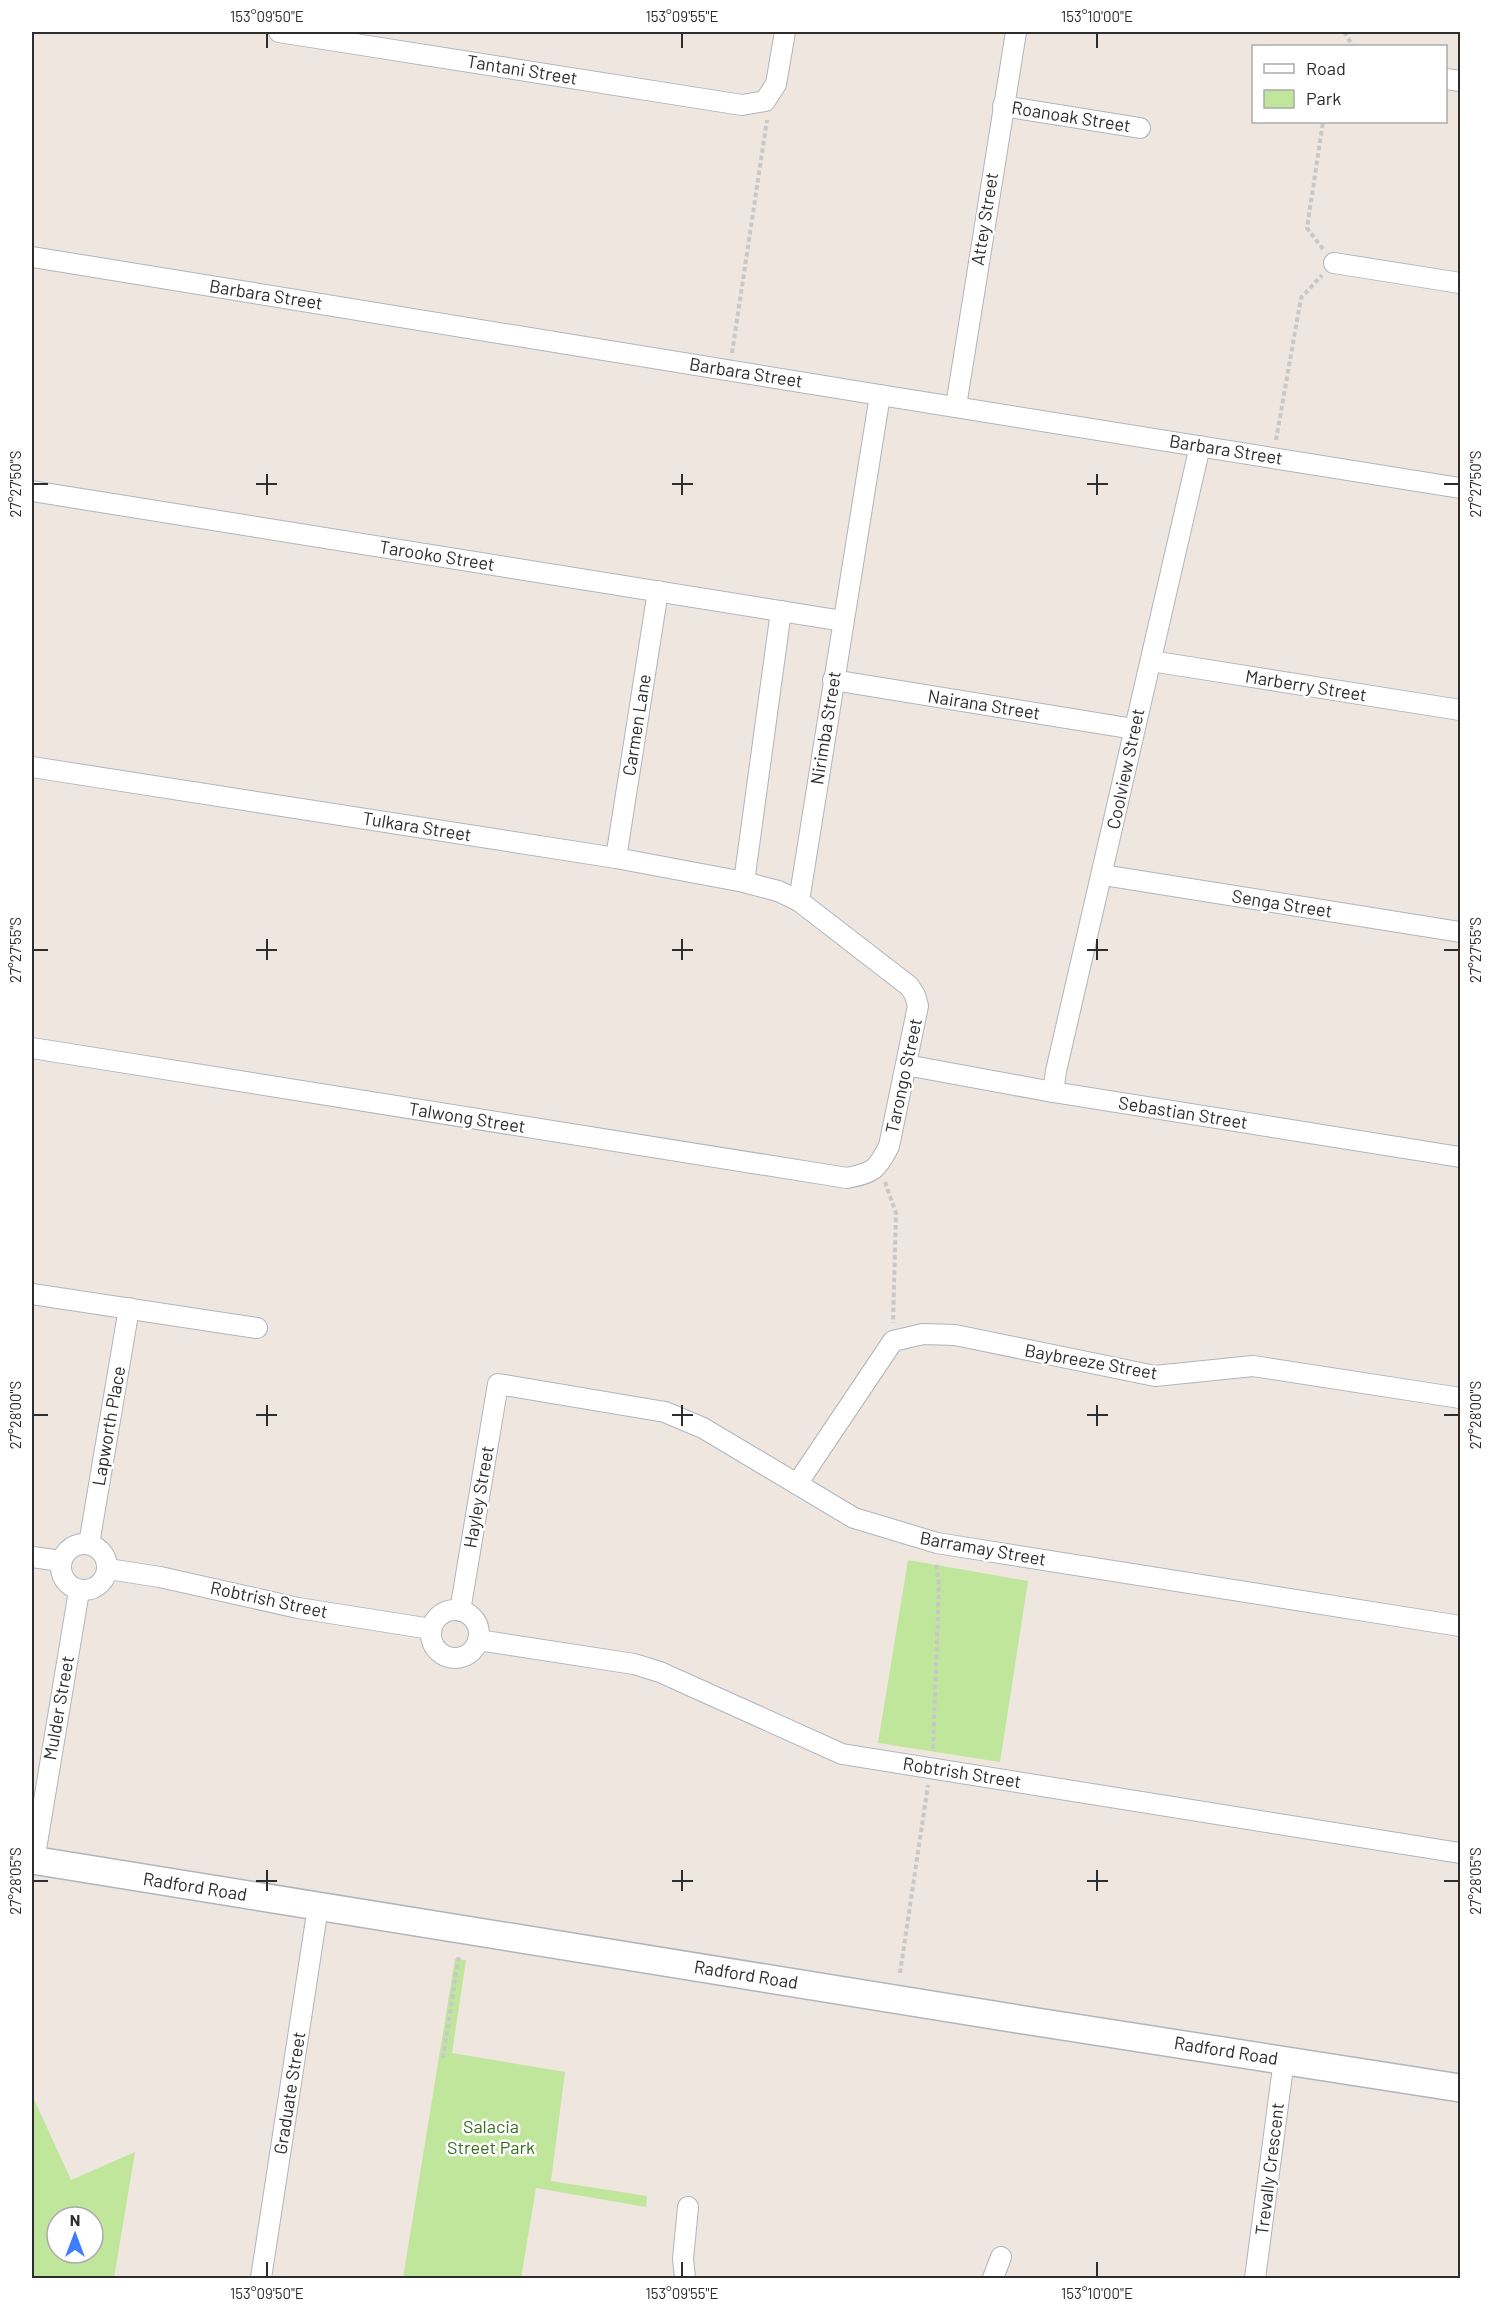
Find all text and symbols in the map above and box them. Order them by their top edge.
text: 153°09'50"E [230,7,304,25]
text: 153°09'55"E [645,7,719,25]
text: 153°10'00"E [1061,7,1133,25]
legend [1252,45,1447,123]
street label: Tantani Street [465,49,579,89]
text: Road [1306,57,1346,79]
text: Park [1306,87,1341,109]
street label: Roanoak Street [1010,96,1132,136]
street label: Attey Street [966,171,1002,267]
street label: Barbara Street [208,274,324,314]
street label: Barbara Street [688,352,804,392]
street label: Barbara Street [1168,429,1284,469]
text: 27°27'50"S [6,451,24,517]
text: 27°27'50"S [1466,451,1484,517]
street label: Tarooko Street [378,535,496,575]
street label: Marberry Street [1244,665,1368,705]
street label: Nirimba Street [805,670,845,786]
street label: Carmen Lane [617,672,655,777]
street label: Nairana Street [926,684,1042,724]
street label: Coolview Street [1101,706,1149,831]
street label: Tulkara Street [361,807,473,845]
street label: Senga Street [1230,884,1334,922]
text: 27°27'55"S [6,917,24,983]
text: 27°27'55"S [1466,917,1484,983]
street label: Tarongo Street [880,1016,926,1135]
street label: Sebastian Street [1117,1091,1249,1133]
street label: Talwong Street [407,1097,527,1137]
street label: Baybreeze Street [1023,1339,1159,1384]
street label: Lapworth Place [87,1364,129,1487]
text: 27°28'00"S [6,1381,24,1449]
text: 27°28'00"S [1466,1381,1484,1449]
street label: Hayley Street [458,1444,498,1550]
street label: Barramay Street [918,1526,1048,1570]
street label: Robtrish Street [209,1576,330,1622]
street label: Mulder Street [38,1654,78,1762]
street label: Robtrish Street [901,1752,1023,1792]
text: 27°28'05"S [6,1847,24,1915]
text: 27°28'05"S [1466,1847,1484,1915]
street label: Radford Road [142,1867,249,1905]
street label: Radford Road [693,1955,800,1993]
street label: Graduate Street [268,2030,310,2156]
street label: Radford Road [1173,2031,1280,2069]
street label: Trevally Crescent [1250,2101,1288,2236]
park label: Salacia Street Park [447,2115,535,2158]
north arrow [45,2205,105,2265]
text: N [70,2210,80,2229]
text: 153°09'50"E [230,2284,304,2302]
text: 153°09'55"E [645,2284,719,2302]
text: 153°10'00"E [1061,2284,1133,2302]

